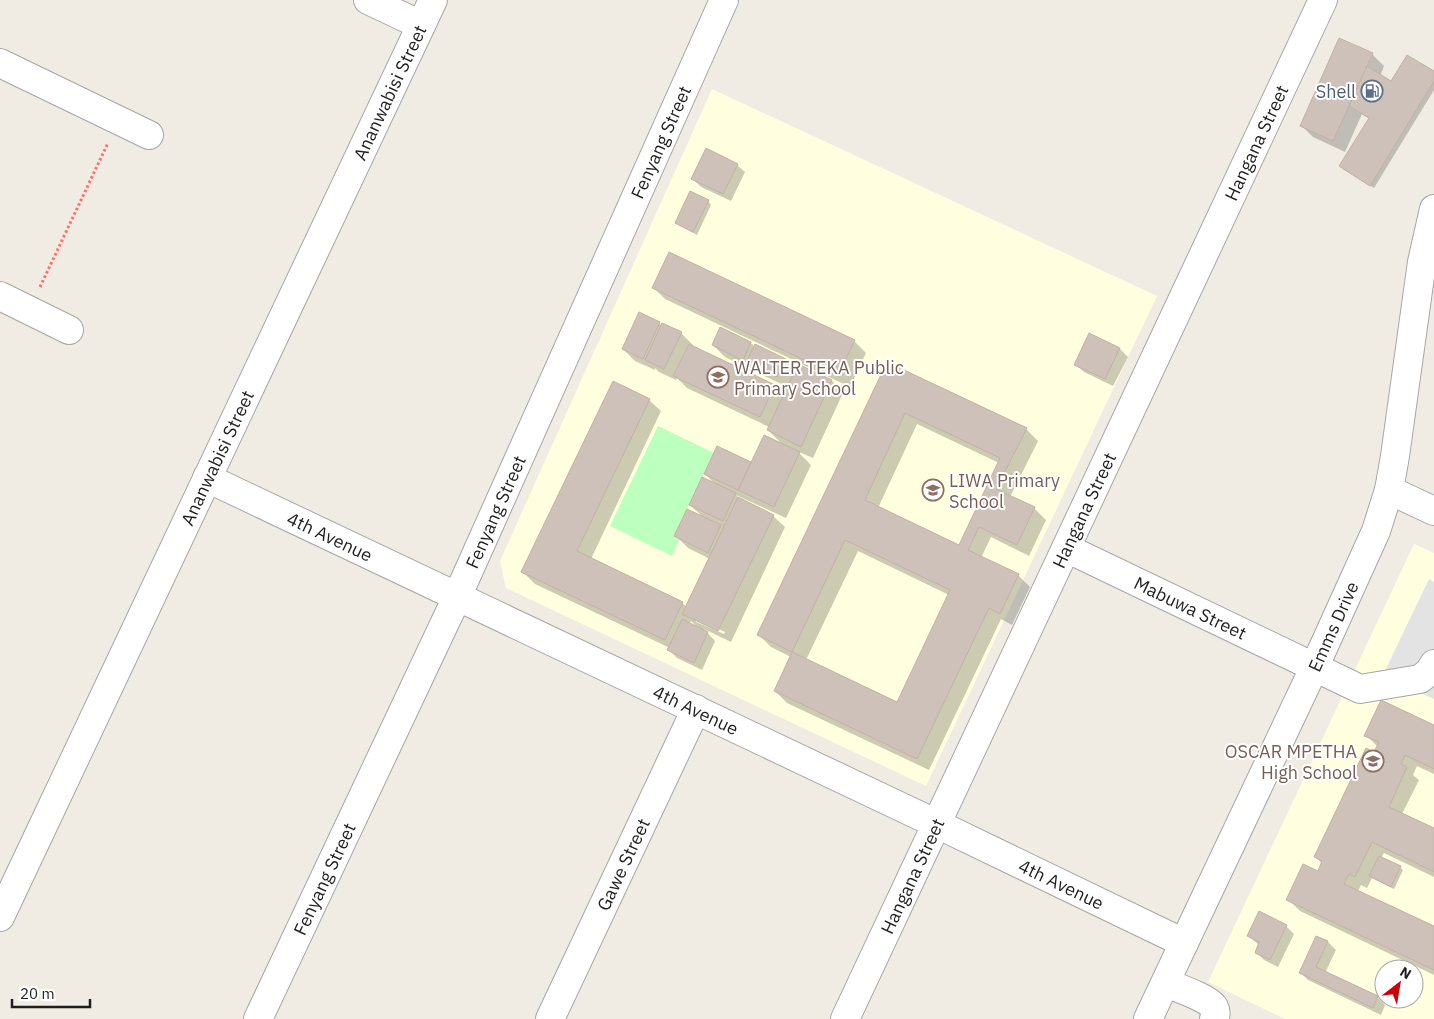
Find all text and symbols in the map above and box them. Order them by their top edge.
street label: Ananwabisi Street [348,21,431,164]
fuel station icon: Shell [1360,79,1384,103]
place label: Shell [1316,80,1356,103]
street label: Hangana Street [1219,81,1293,204]
street label: Fenyang Street [625,82,696,202]
place label: WALTER TEKA Public Primary School [734,356,904,400]
school or university icon: WALTER TEKA Public Primary School [706,365,730,389]
street label: Ananwabisi Street [175,386,259,529]
street label: Hangana Street [1047,449,1121,572]
street label: Fenyang Street [460,452,530,572]
place label: LIWA Primary School [949,469,1060,513]
school or university icon: LIWA Primary School [921,478,945,502]
street label: 4th Avenue [284,506,376,566]
street label: Mabuwa Street [1130,571,1250,644]
street label: Emms Drive [1302,577,1363,675]
street label: 4th Avenue [649,680,742,740]
place label: OSCAR MPETHA High School [1225,740,1357,784]
school or university icon: OSCAR MPETHA High School [1361,749,1385,773]
street label: Gawe Street [591,814,654,914]
street label: Hangana Street [875,814,949,938]
street label: Fenyang Street [288,819,360,939]
street label: 4th Avenue [1015,854,1108,914]
north arrow [1374,959,1424,1009]
text: N [1397,963,1415,983]
scale bar [12,976,90,1008]
text: 20 m [20,984,55,1003]

